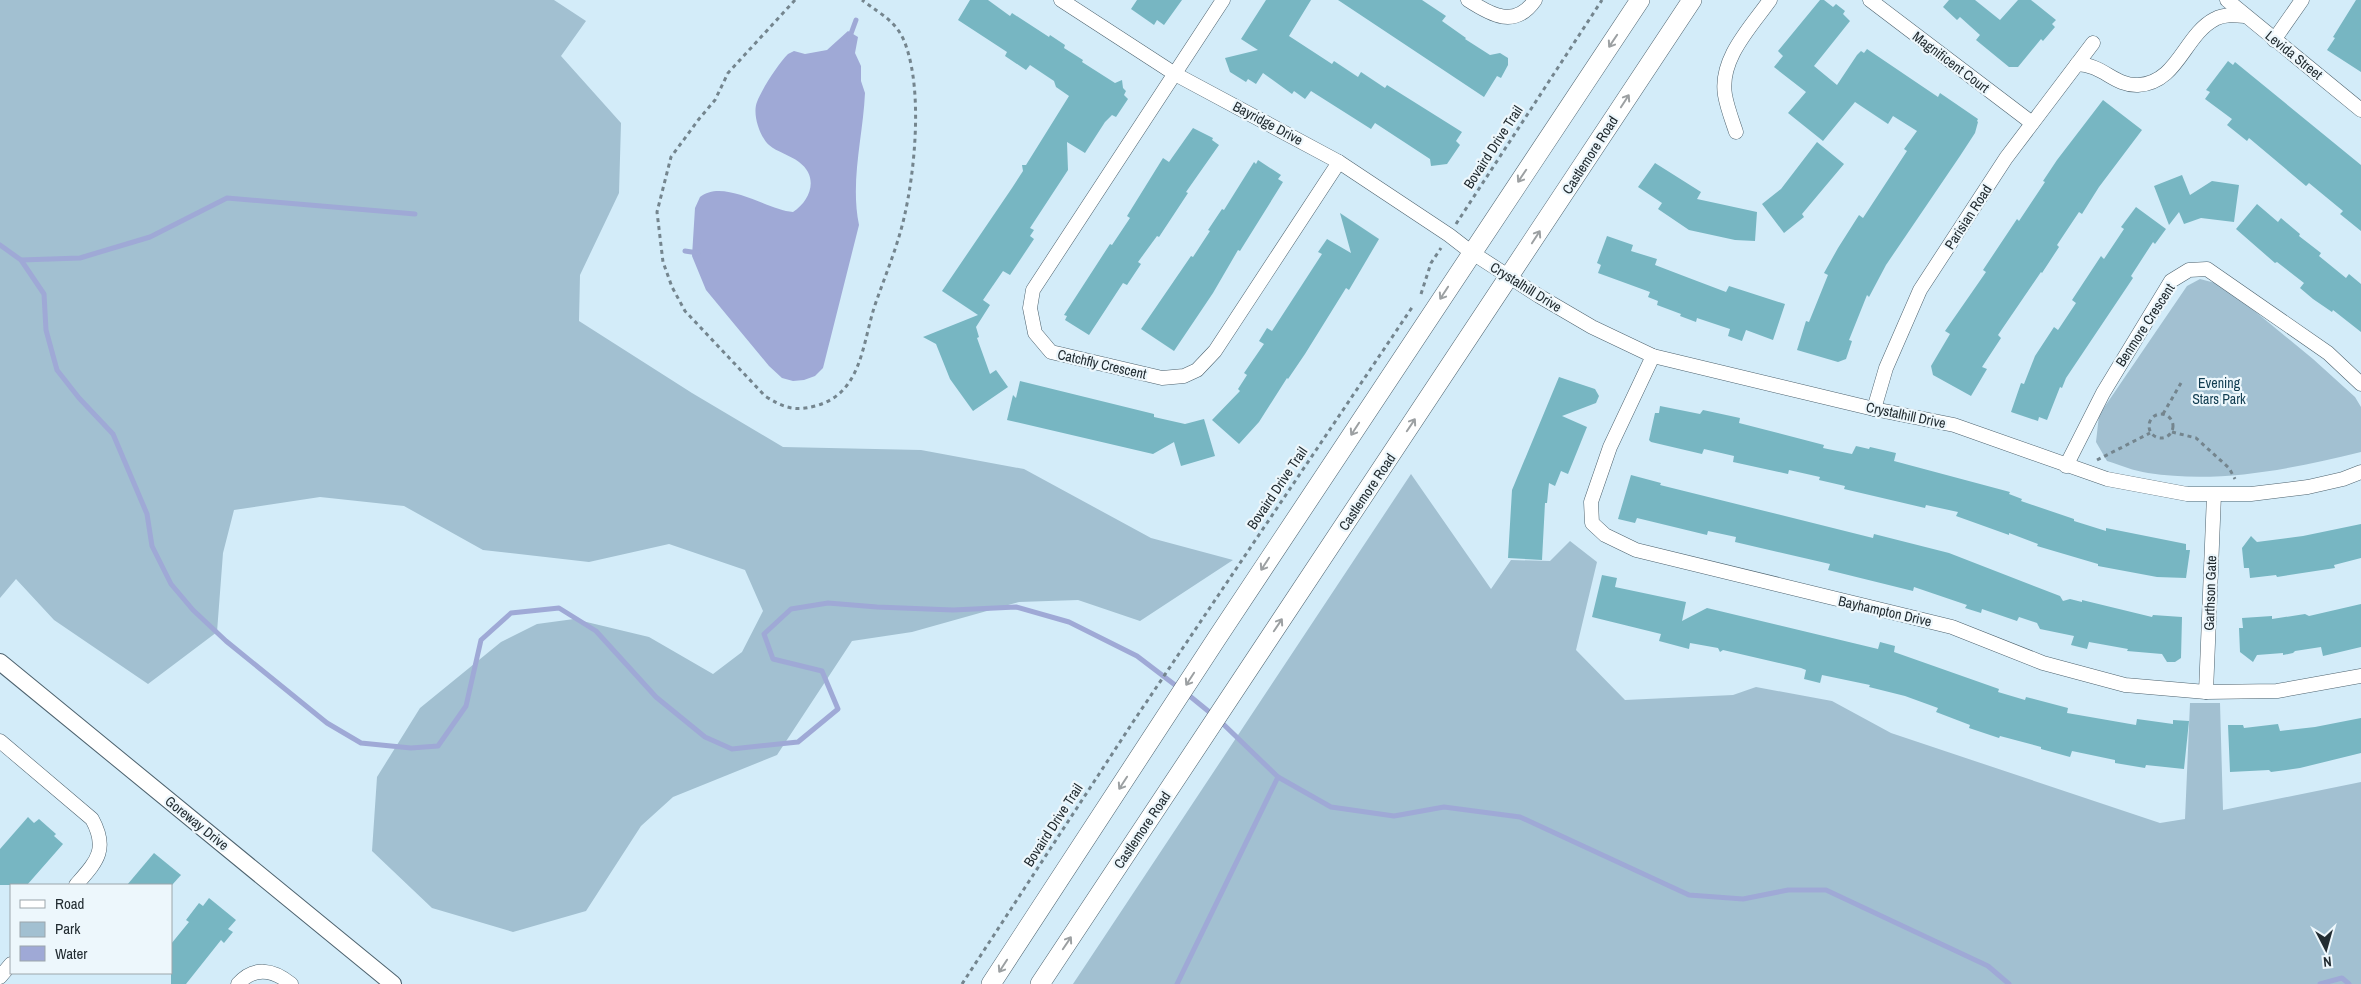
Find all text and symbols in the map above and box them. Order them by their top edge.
street label: Magnificent Court [1909,27,1993,97]
street label: Levida Street [2262,27,2326,83]
one-way arrow [1607,33,1617,47]
one-way arrow [1621,95,1631,109]
street label: Bayridge Drive [1230,97,1306,149]
street label: Bovaird Drive Trail [1459,102,1527,192]
street label: Castlemore Road [1558,113,1622,197]
one-way arrow [1517,168,1527,182]
street label: Parisian Road [1940,181,1996,253]
one-way arrow [1531,230,1541,244]
street label: Crystalhill Drive [1487,258,1565,316]
street label: Benmore Crescent [2111,280,2179,370]
one-way arrow [1439,286,1449,300]
street label: Catchfly Crescent [1056,345,1148,383]
park label: Evening Stars Park [2192,374,2246,408]
street label: Crystalhill Drive [1865,398,1947,432]
one-way arrow [1407,418,1417,432]
one-way arrow [1350,421,1360,435]
street label: Bovaird Drive Trail [1243,443,1311,533]
street label: Castlemore Road [1335,450,1399,534]
street label: Garthson Gate [2200,555,2220,631]
one-way arrow [1260,557,1270,571]
street label: Bayhampton Drive [1837,592,1933,630]
one-way arrow [1273,619,1283,633]
one-way arrow [1185,672,1195,686]
one-way arrow [1118,776,1128,790]
street label: Bovaird Drive Trail [1019,780,1087,870]
street label: Castlemore Road [1110,788,1174,872]
street label: Goreway Drive [162,792,232,854]
legend [10,884,172,974]
text: Road [55,893,84,914]
text: Park [55,918,81,939]
north arrow [2301,924,2351,974]
one-way arrow [1062,937,1072,951]
text: Water [55,943,87,964]
text: N [2322,953,2332,971]
one-way arrow [997,959,1008,973]

